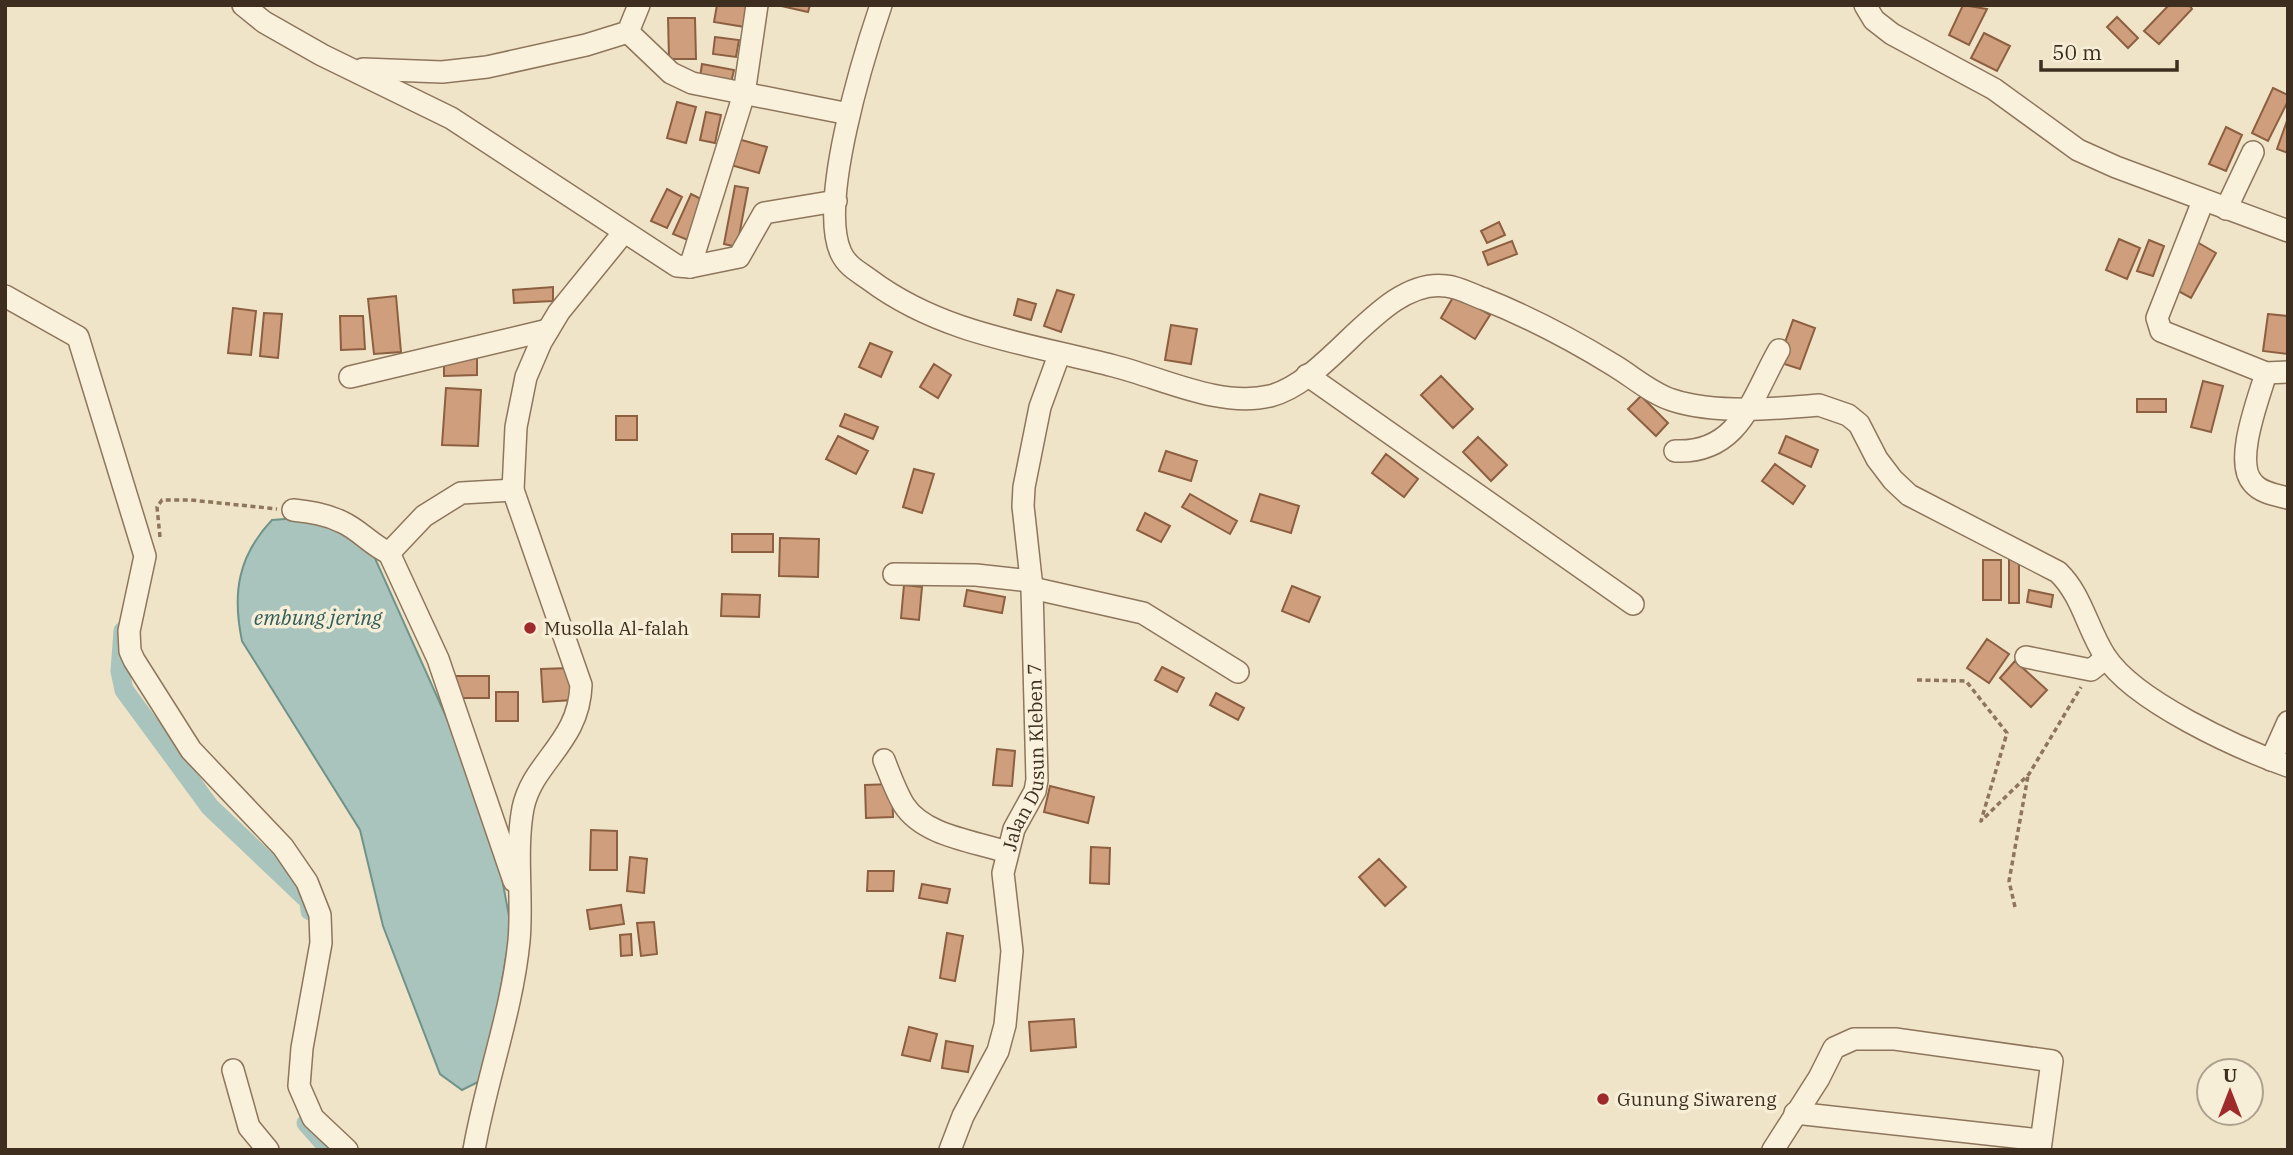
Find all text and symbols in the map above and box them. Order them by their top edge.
scale bar [2041,28,2178,72]
text: 50 m [2052,38,2102,66]
water label: embung jering [254,603,383,631]
place label: Musolla Al-falah [544,616,689,640]
marker: Musolla Al-falah [522,620,538,636]
street label: Jalan Dusun Kleben 7 [997,663,1049,853]
north arrow [2195,1057,2265,1127]
text: U [2223,1063,2237,1087]
place label: Gunung Siwareng [1617,1087,1777,1111]
marker: Gunung Siwareng [1595,1091,1611,1107]

